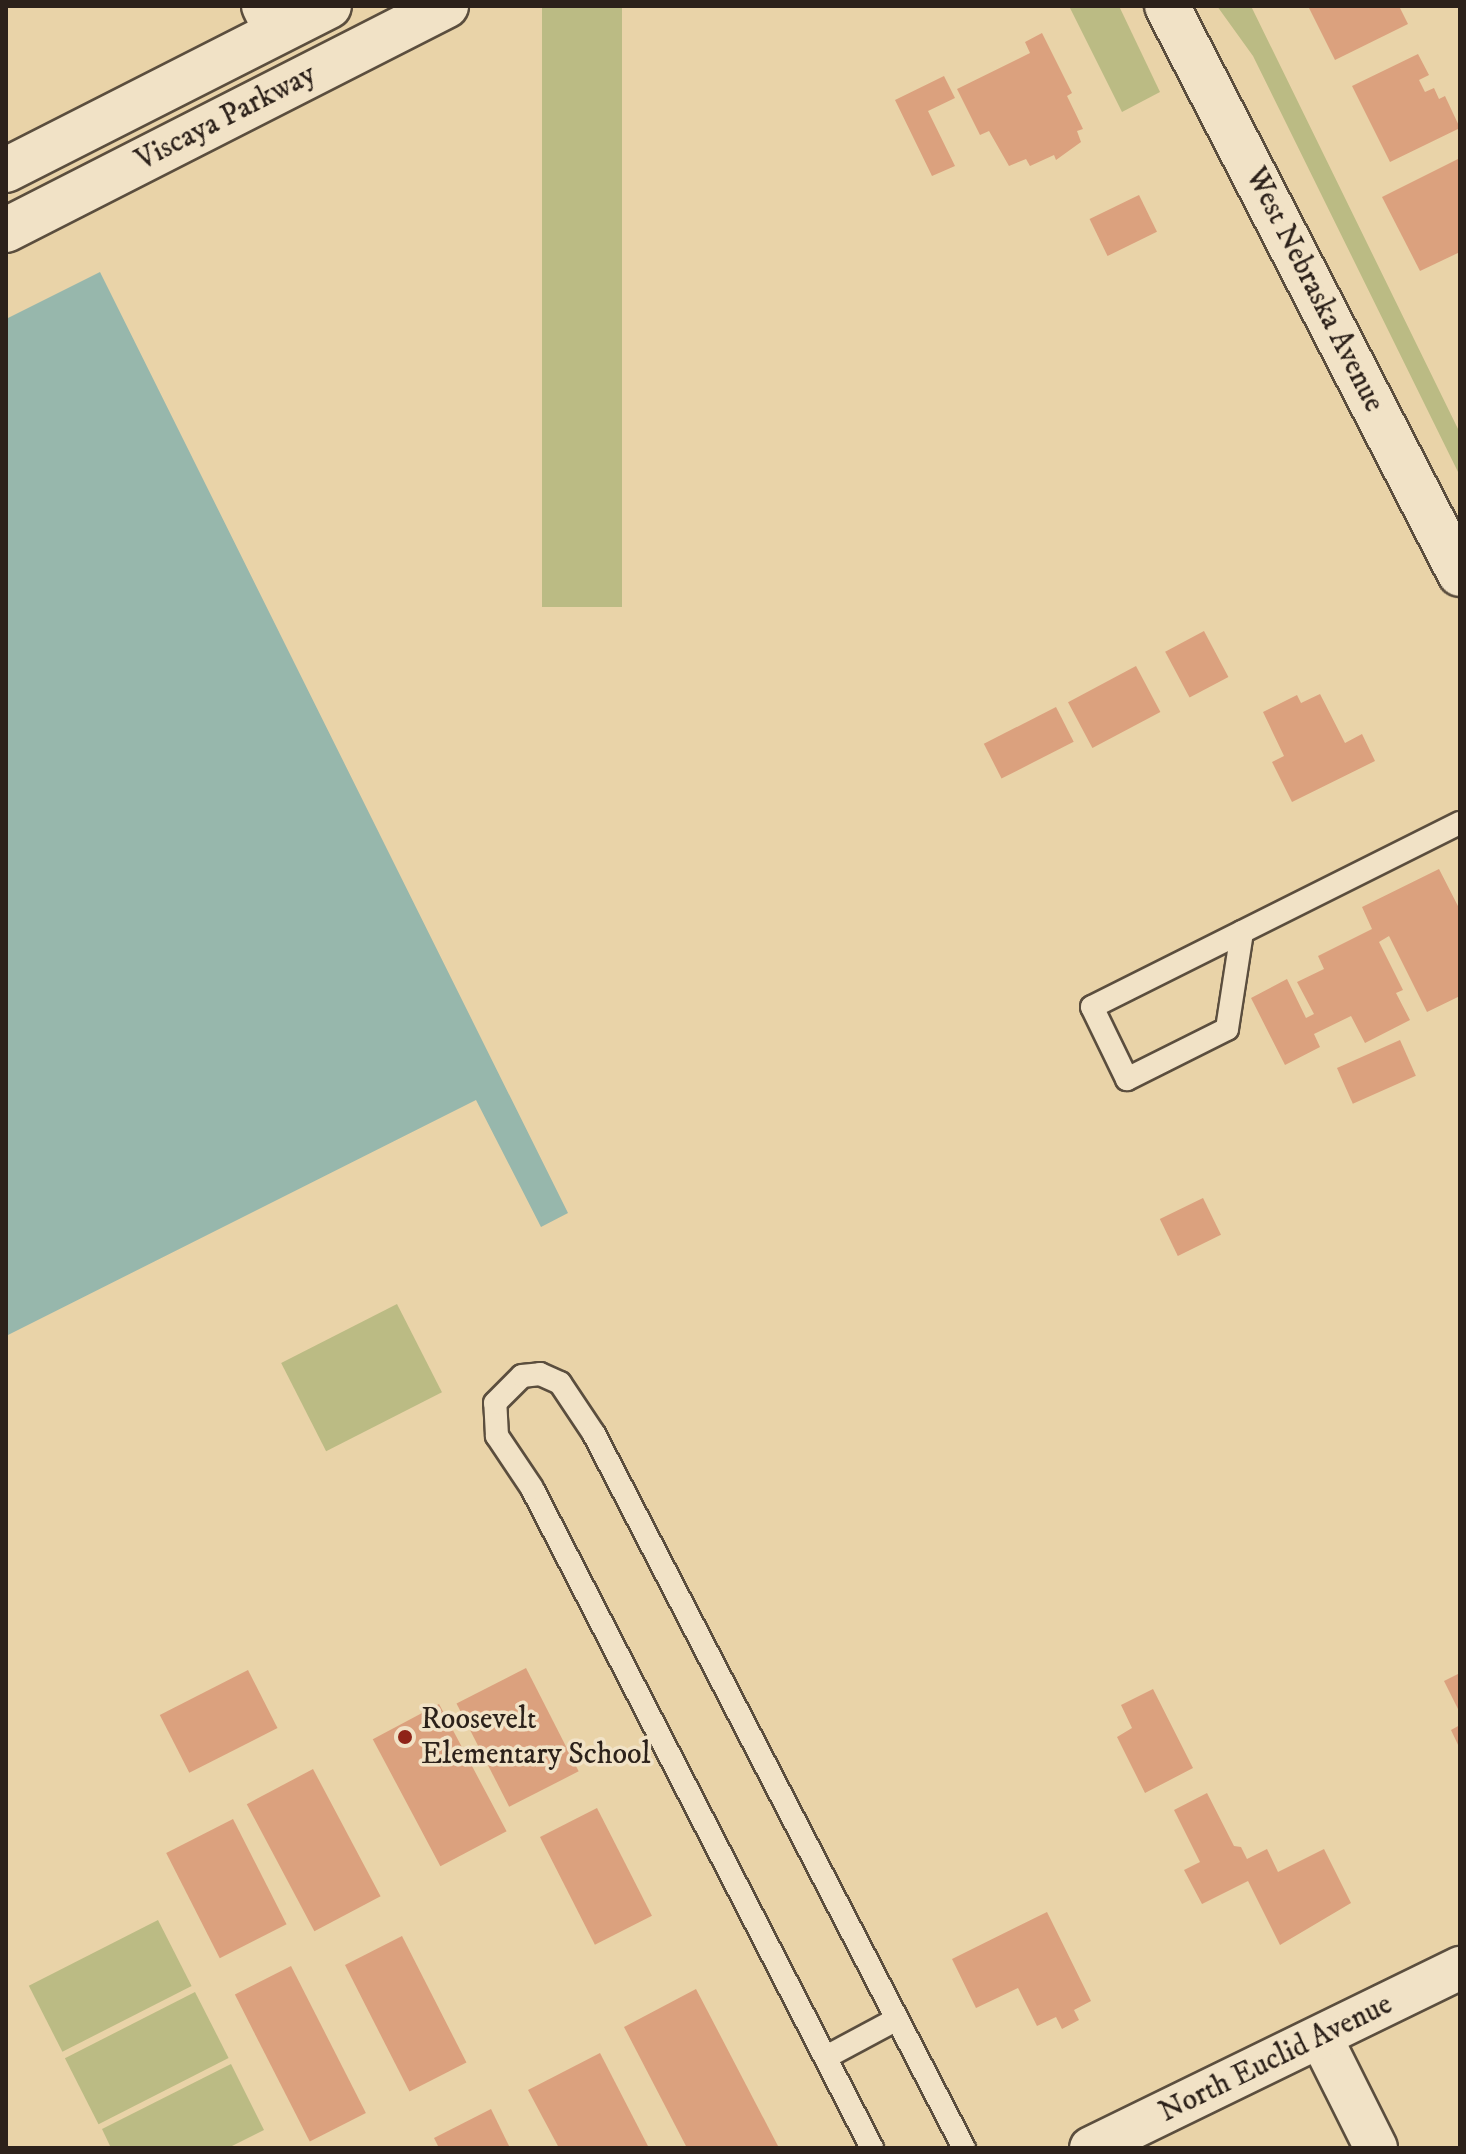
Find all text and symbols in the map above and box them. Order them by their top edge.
street label: Viscaya Parkway [130,57,322,179]
street label: West Nebraska Avenue [1237,162,1391,418]
place label: Roosevelt Elementary School [421,1702,650,1772]
marker: Roosevelt Elementary School [396,1728,414,1746]
street label: North Euclid Avenue [1154,1987,1398,2131]

